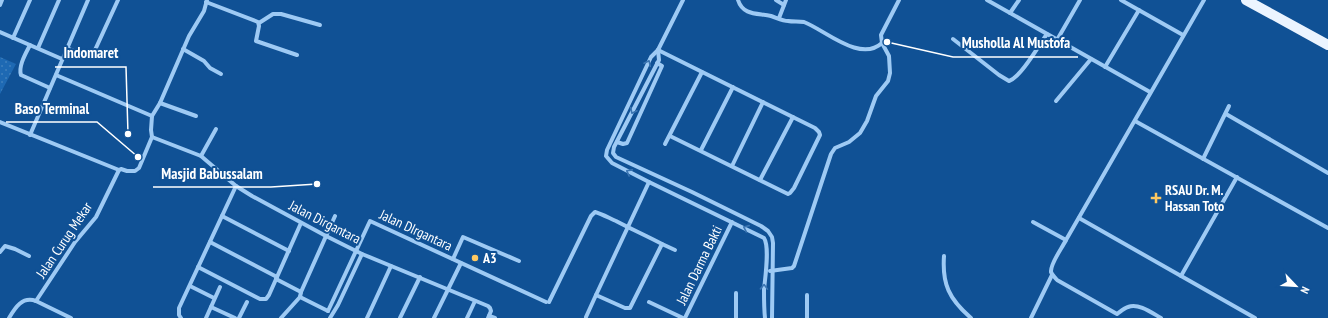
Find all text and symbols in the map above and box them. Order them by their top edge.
callout: Musholla Al Mustofa [953,30,1078,57]
text: Musholla Al Mustofa [962,33,1070,52]
callout: Indomaret [55,40,126,67]
text: Indomaret [64,43,119,62]
one-way arrow [643,60,651,68]
callout: Baso Terminal [6,95,97,122]
text: Baso Terminal [15,99,90,118]
one-way arrow [630,107,638,114]
callout: Masjid Babussalam [153,160,271,187]
text: Masjid Babussalam [161,164,263,183]
one-way arrow [626,169,633,176]
place label: RSAU Dr. M. Hassan Toto [1165,181,1224,215]
marker: RSAU Dr. M. Hassan Toto [1150,192,1162,204]
street label: Jalan Dirgantara [285,196,364,248]
street label: Jalan Curug Mekar [31,198,96,282]
street label: Jalan DIrgantara [376,205,455,255]
street label: Jalan Darma Bakti [672,222,726,308]
one-way arrow [742,225,749,233]
place label: A3 [482,249,497,267]
marker: A3 [470,253,480,263]
north arrow [1276,266,1316,306]
one-way arrow [760,284,769,290]
text: N [1297,285,1313,296]

